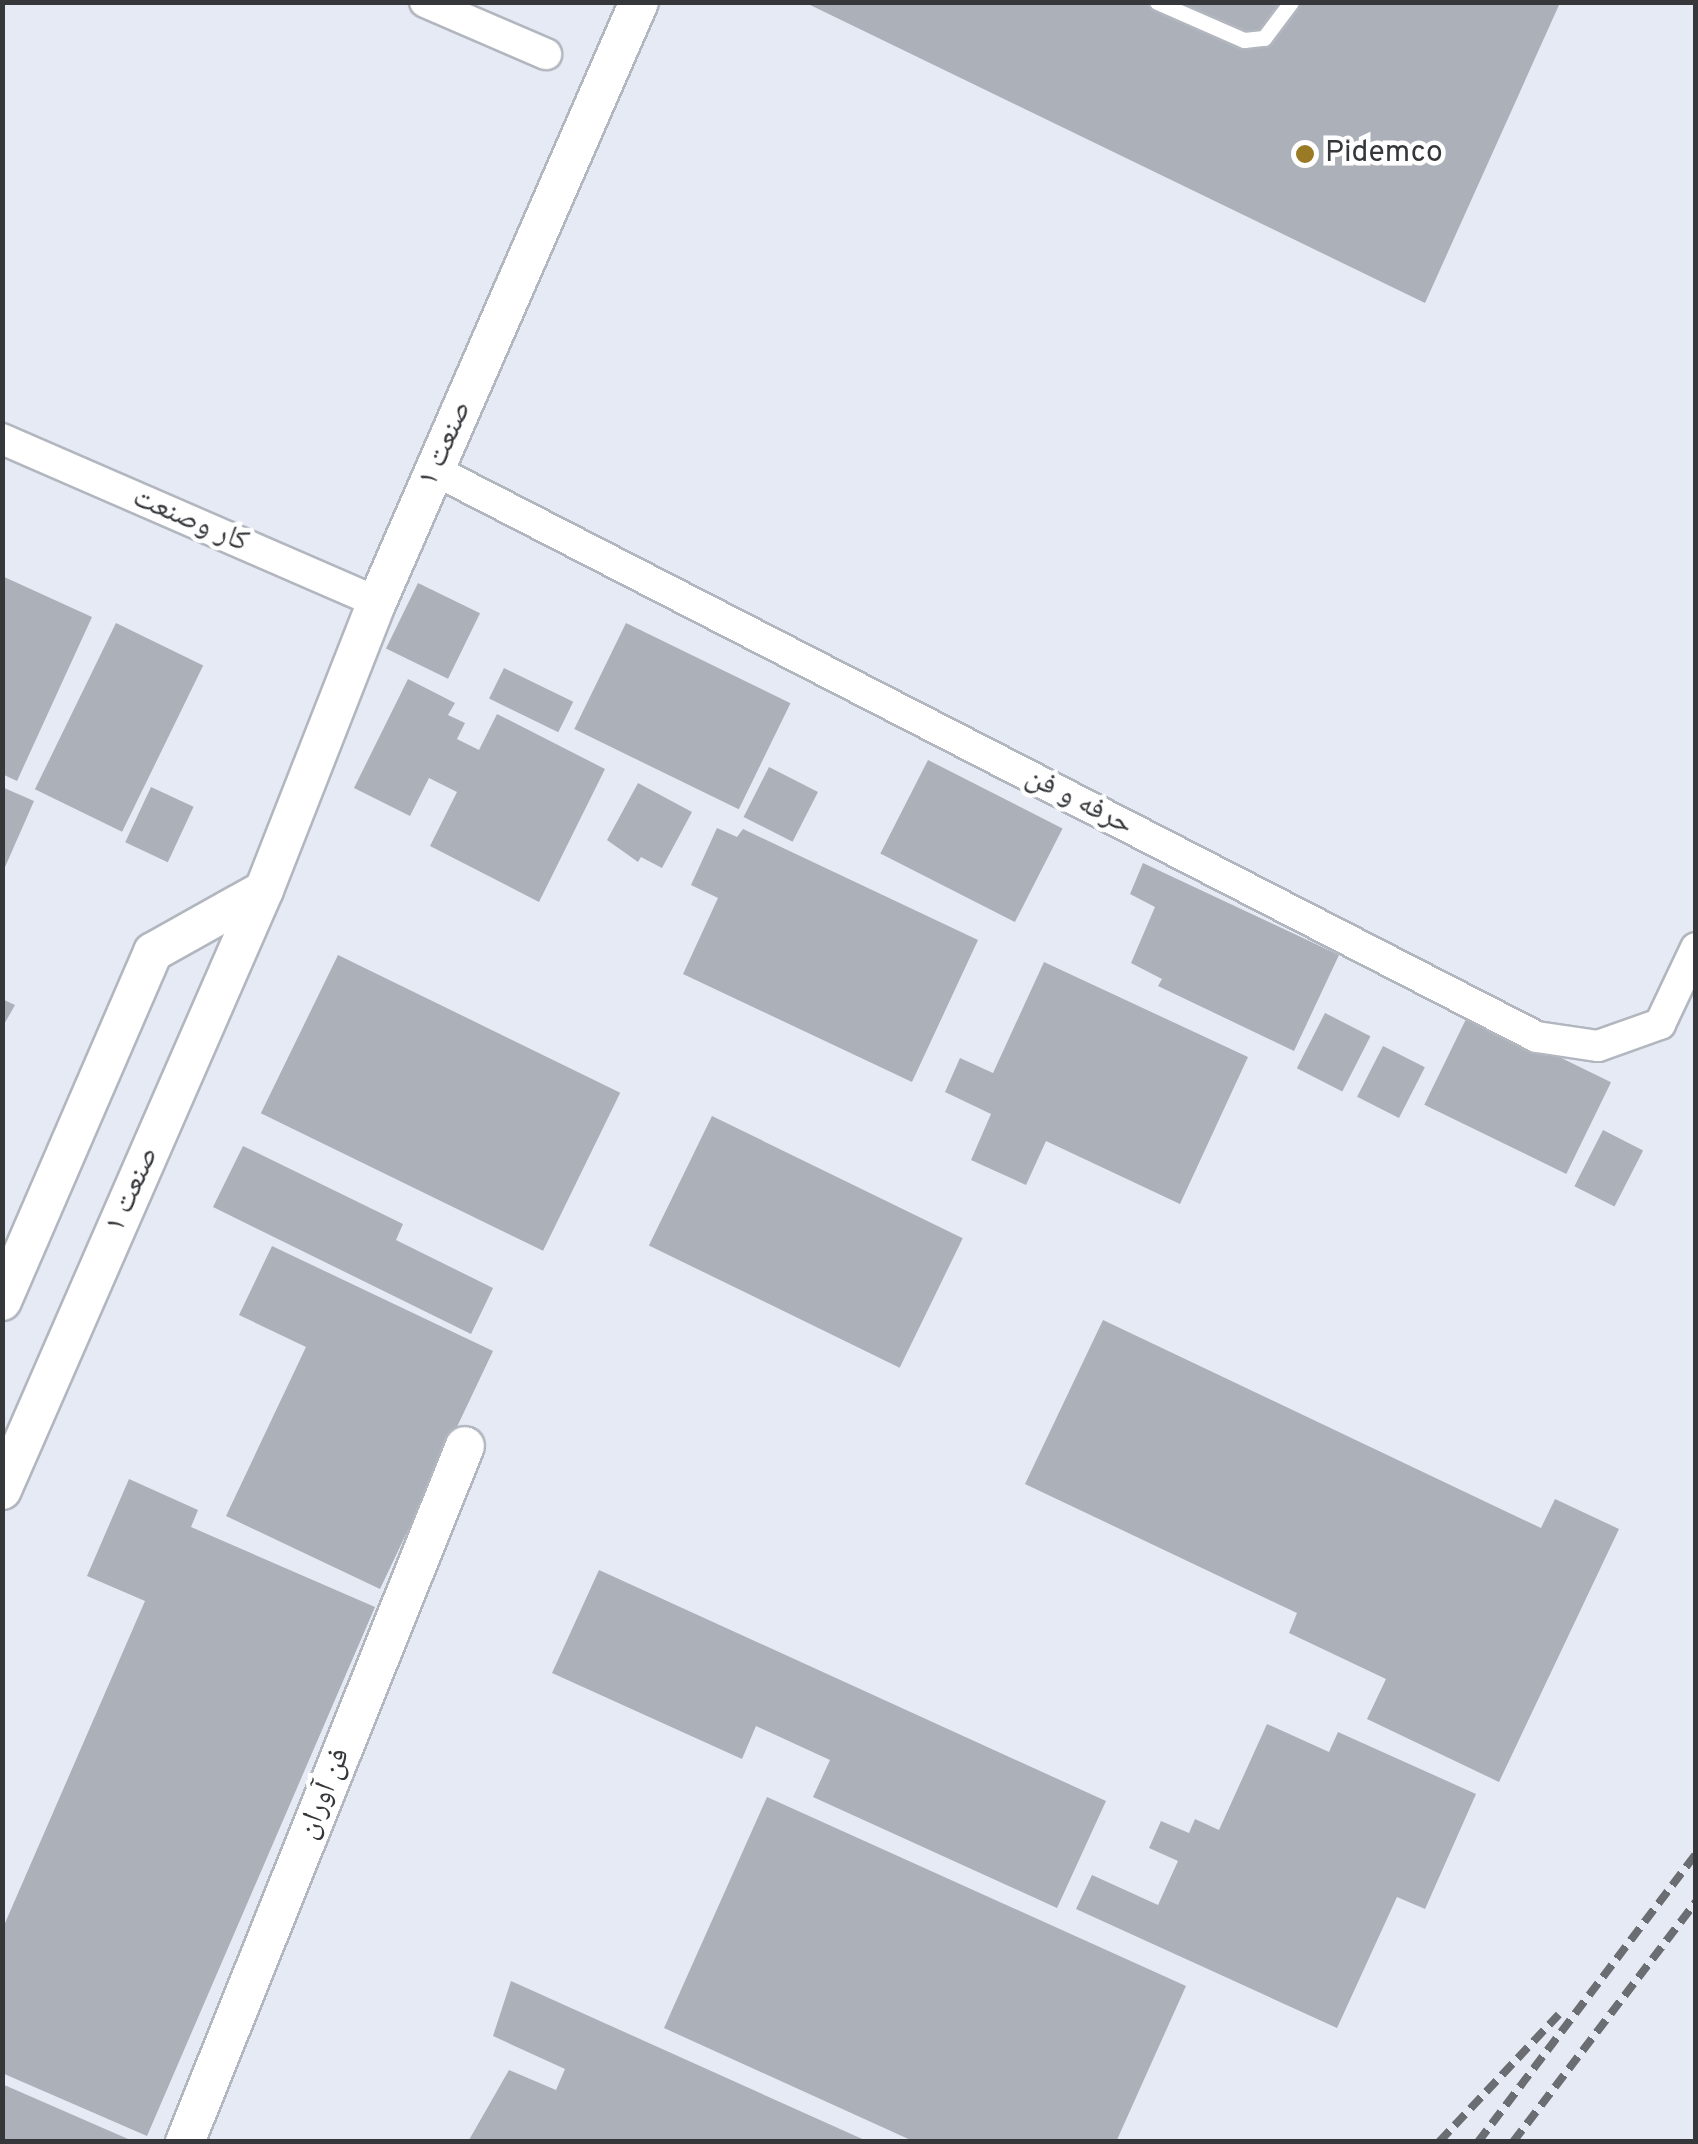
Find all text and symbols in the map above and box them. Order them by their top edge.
place label: Pidemco [1325,136,1443,172]
marker: Pidemco [1294,143,1316,165]
street label: صنعت ۱ [411,396,481,492]
street label: کار وصنعت [127,481,253,561]
street label: حرفه و فن [1019,760,1139,844]
street label: صنعت ۱ [98,1142,168,1238]
street label: فن آوران [291,1743,359,1845]

